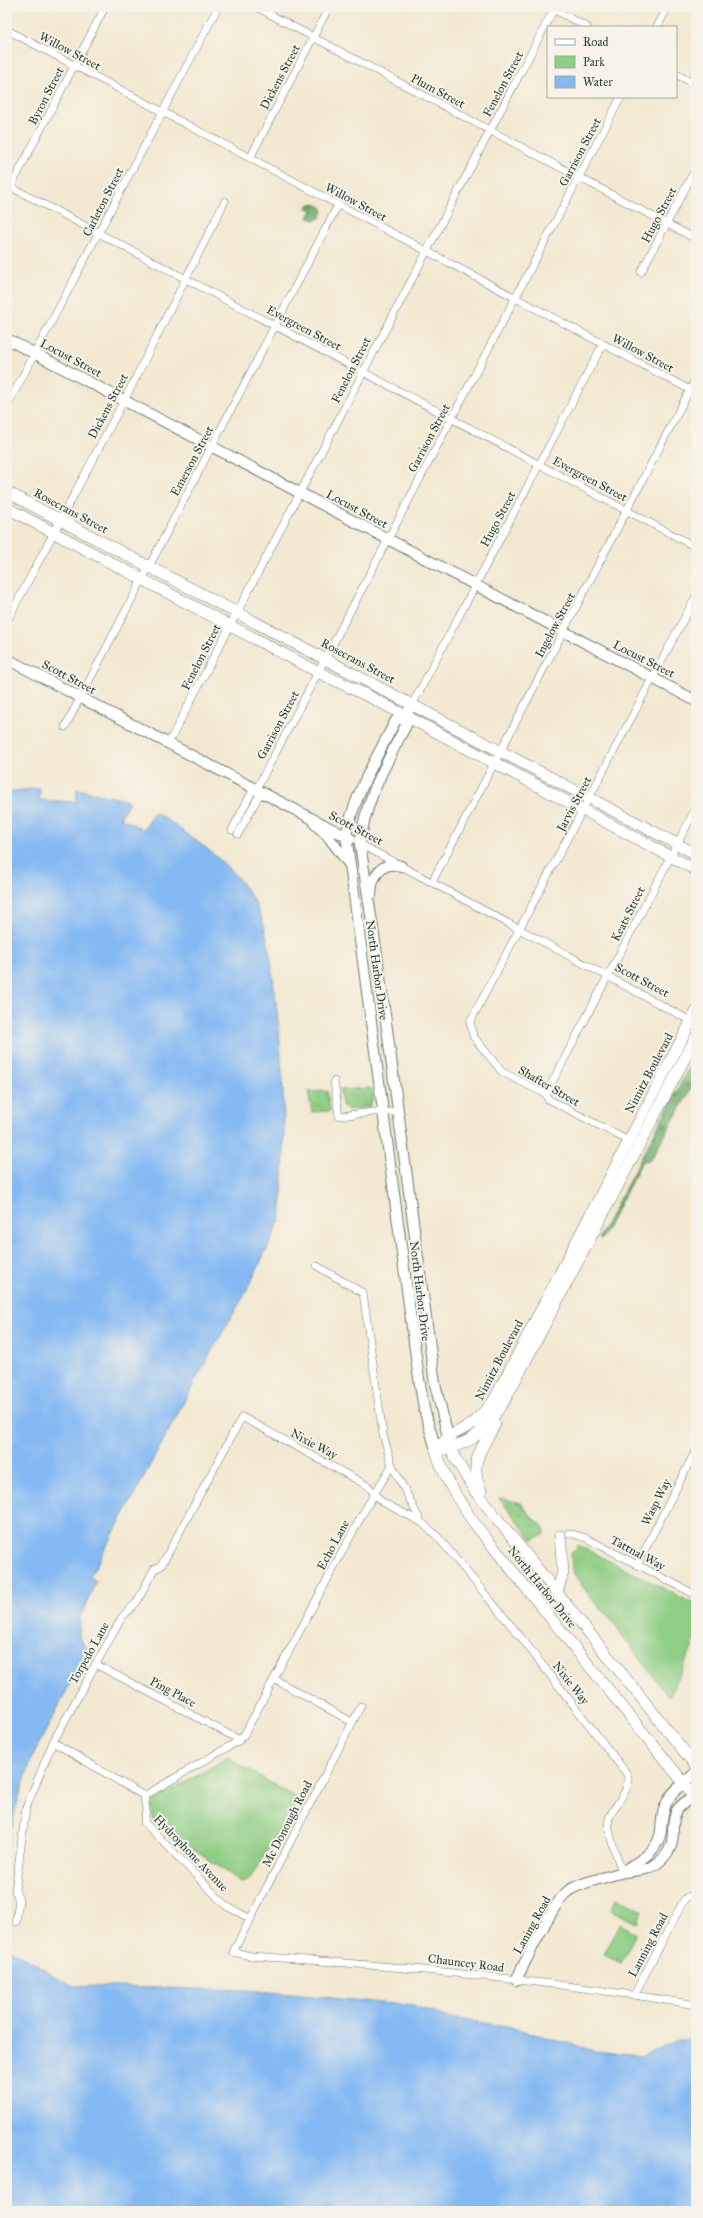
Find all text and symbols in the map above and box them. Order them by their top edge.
legend [547,26,677,98]
street label: Willow Street [37,29,104,73]
text: Road [583,35,609,49]
street label: Dickens Street [257,41,303,112]
street label: Fenelon Street [480,48,527,119]
text: Park [583,55,605,69]
street label: Byron Street [25,64,67,127]
street label: Plum Street [409,71,468,111]
text: Water [583,75,613,89]
street label: Garrison Street [556,115,604,189]
street label: Carleton Street [80,165,127,239]
street label: Willow Street [323,180,390,224]
street label: Hugo Street [639,184,681,246]
street label: Evergreen Street [264,302,344,355]
street label: Willow Street [610,331,677,375]
street label: Fenelon Street [328,334,374,405]
street label: Locust Street [38,336,105,380]
street label: Dickens Street [85,370,131,441]
street label: Garrison Street [405,401,453,475]
street label: Emerson Street [168,423,217,499]
street label: Evergreen Street [550,453,630,506]
street label: Rosecrans Street [32,486,111,537]
street label: Locust Street [324,487,391,531]
street label: Hugo Street [478,488,520,550]
street label: Ingelow Street [532,589,579,660]
street label: Fenelon Street [178,621,224,692]
street label: Rosecrans Street [319,636,398,687]
street label: Locust Street [611,637,678,681]
street label: Scott Street [40,657,99,697]
street label: Garrison Street [254,688,302,762]
street label: Jarvis Street [553,773,596,836]
street label: Scott Street [327,808,386,848]
street label: Keats Street [608,884,648,944]
street label: North Harbor Drive [363,919,391,1021]
street label: Scott Street [613,960,672,1000]
street label: Nimitz Boulevard [622,1030,676,1116]
street label: Shafter Street [516,1063,583,1110]
street label: North Harbor Drive [407,1240,433,1342]
street label: Nimitz Boulevard [472,1317,526,1403]
street label: Nixie Way [288,1426,340,1462]
street label: Wasp Way [638,1476,674,1528]
street label: Echo Lane [314,1518,352,1572]
street label: Tattnal Way [608,1533,668,1573]
street label: North Harbor Drive [505,1543,579,1631]
street label: Torpedo Lane [66,1619,112,1687]
street label: Nixie Way [550,1659,592,1708]
street label: Ping Place [147,1674,198,1711]
street label: Mc Donough Road [259,1779,316,1870]
street label: Hydrophone Avenue [151,1812,231,1894]
street label: Laning Road [510,1894,555,1957]
street label: Lanning Road [625,1911,672,1980]
street label: Chauncey Road [427,1951,505,1975]

